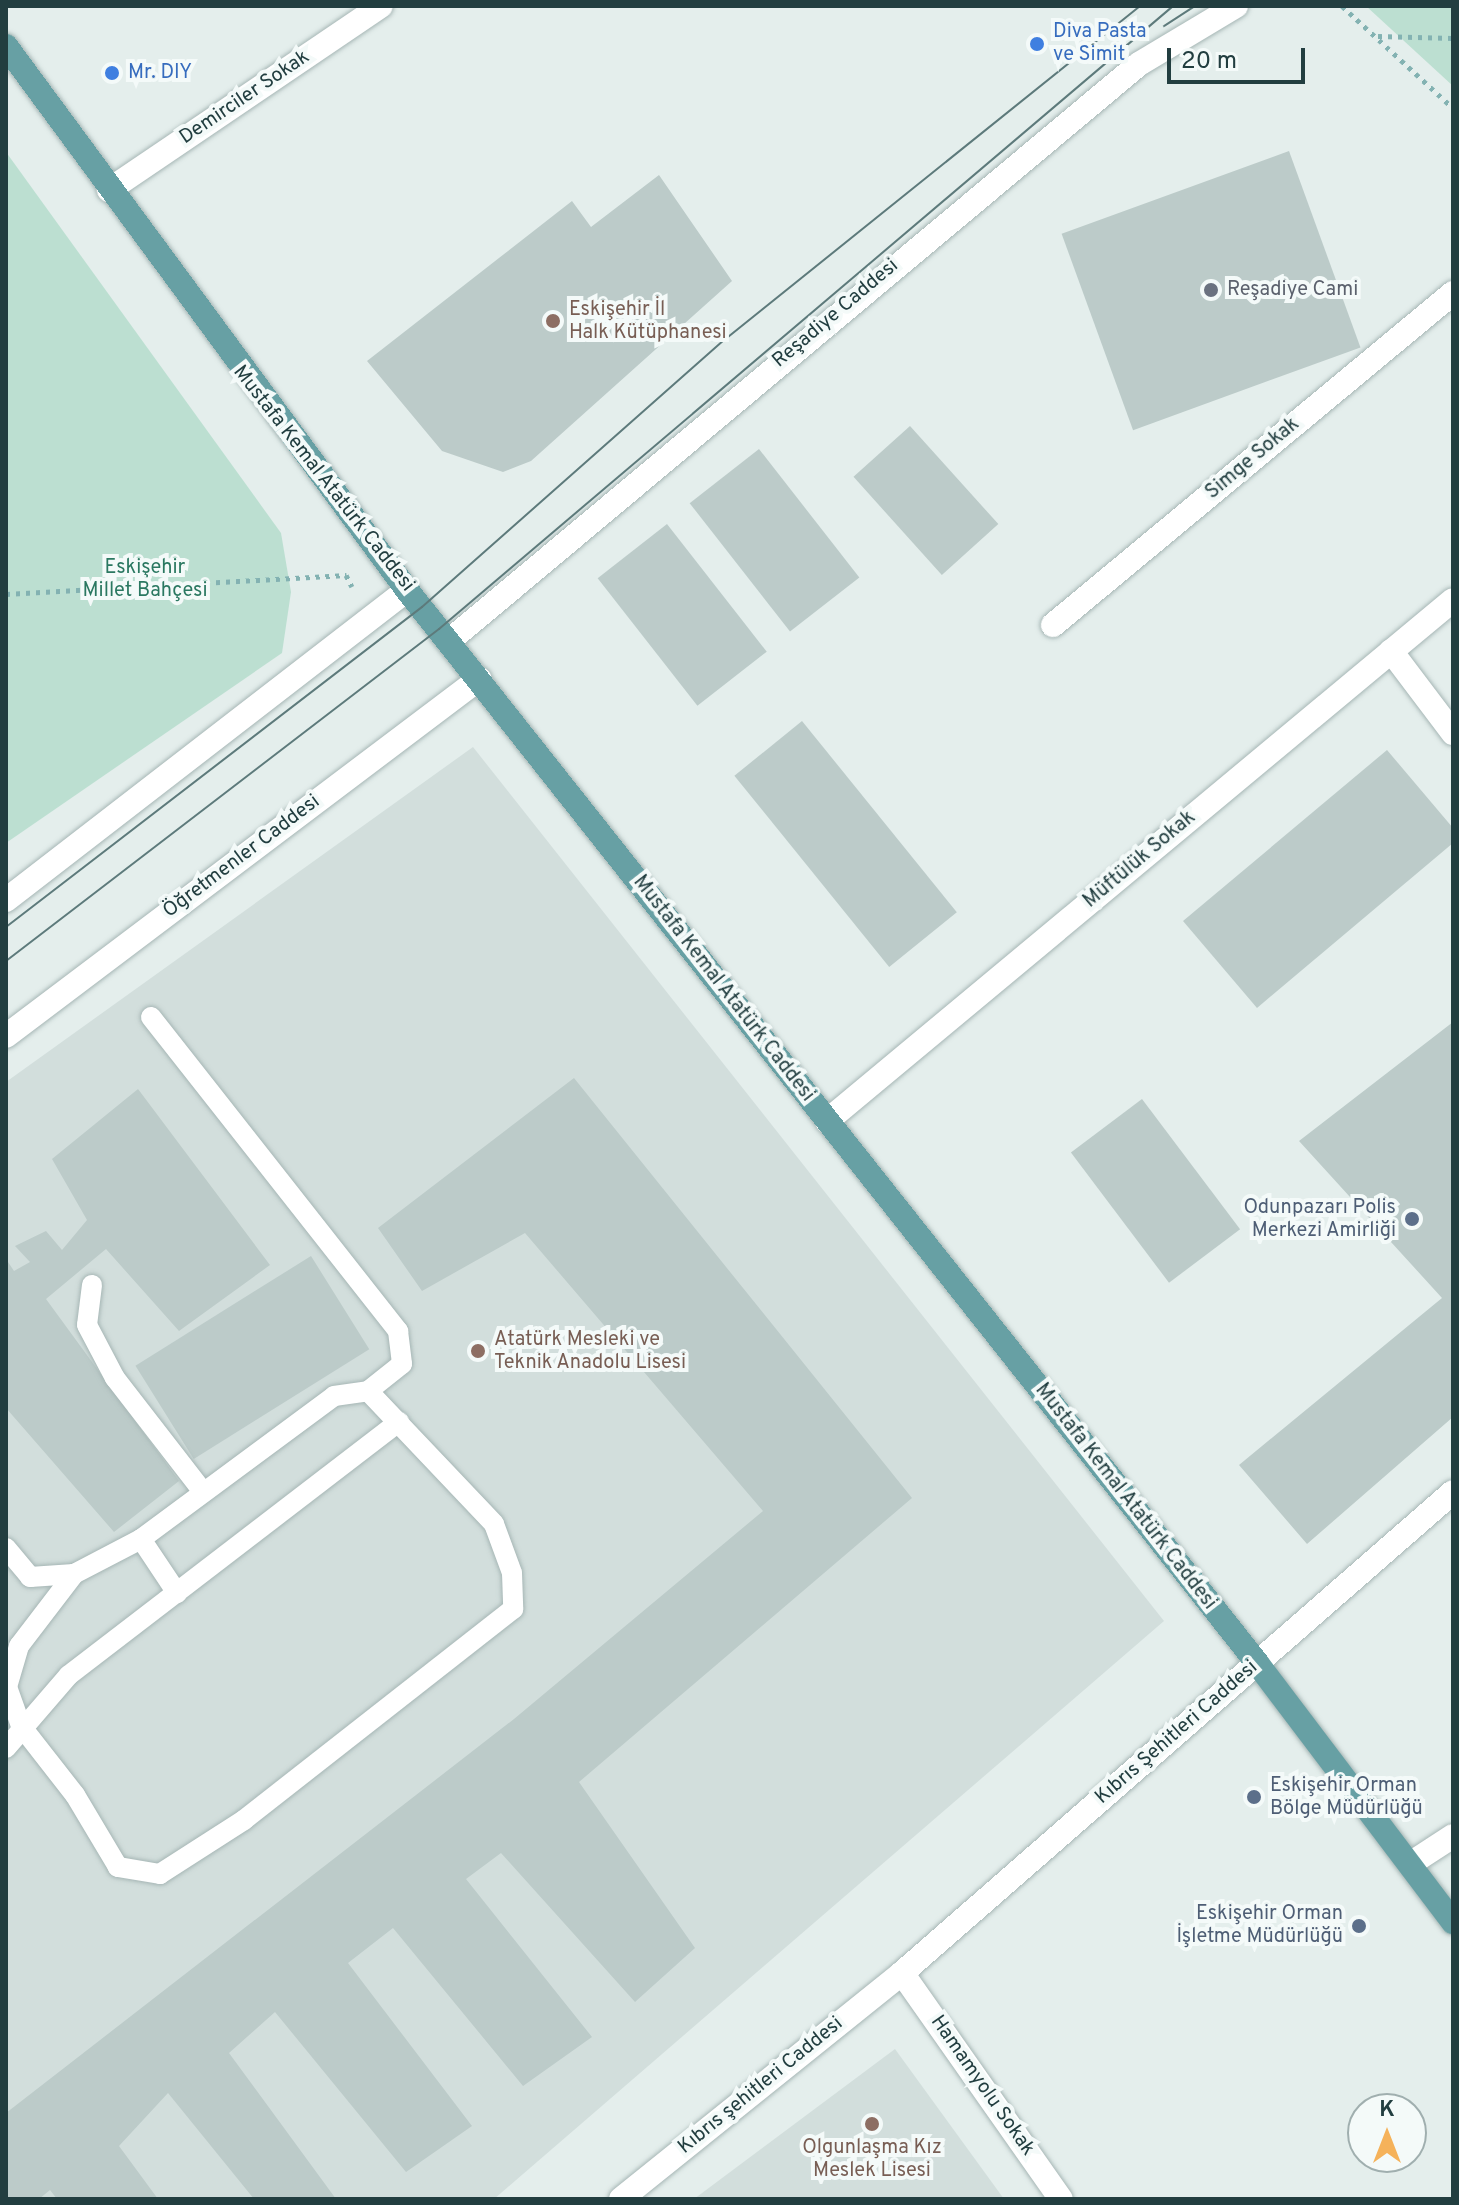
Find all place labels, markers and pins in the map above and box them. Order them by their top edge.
place label: Diva Pasta ve Simit [1053,20,1147,67]
marker: Diva Pasta ve Simit [1028,35,1046,53]
place label: Mr. DIY [128,61,192,85]
marker: Mr. DIY [103,64,121,82]
place label: Reşadiye Cami [1227,278,1358,302]
marker: Reşadiye Cami [1202,281,1220,299]
place label: Eskişehir İl Halk Kütüphanesi [569,298,727,345]
marker: Eskişehir İl Halk Kütüphanesi [544,312,562,330]
place label: Odunpazarı Polis Merkezi Amirliği [1243,1196,1396,1243]
marker: Odunpazarı Polis Merkezi Amirliği [1403,1210,1421,1228]
place label: Atatürk Mesleki ve Teknik Anadolu Lisesi [494,1328,687,1375]
marker: Atatürk Mesleki ve Teknik Anadolu Lisesi [469,1342,487,1360]
place label: Eskişehir Orman Bölge Müdürlüğü [1270,1774,1423,1821]
marker: Eskişehir Orman Bölge Müdürlüğü [1245,1788,1263,1806]
place label: Eskişehir Orman İşletme Müdürlüğü [1177,1902,1343,1949]
marker: Eskişehir Orman İşletme Müdürlüğü [1350,1917,1368,1935]
marker: Olgunlaşma Kız Meslek Lisesi [863,2115,881,2133]
place label: Olgunlaşma Kız Meslek Lisesi [802,2136,942,2183]

